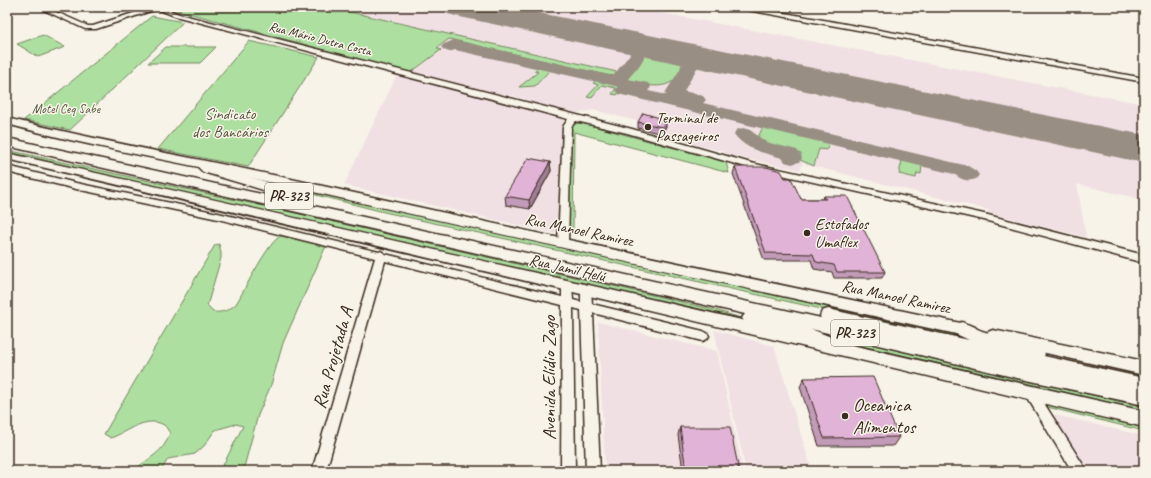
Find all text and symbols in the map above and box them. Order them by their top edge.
street label: Rua Mário Dutra Costa [267,19,374,60]
park label: Motel Ceq Sabe [32,101,101,117]
park label: Sindicato dos Bancários [192,104,269,142]
place label: Terminal de Passageiros [656,108,719,146]
marker: Terminal de Passageiros [643,122,653,132]
road number: PR-323 [265,183,313,209]
street label: Rua Manoel Ramirez [523,209,637,252]
place label: Estofados Umaflex [815,214,870,252]
marker: Estofados Umaflex [802,228,812,238]
street label: Rua Jamil Helú [527,250,609,287]
street label: Rua Manoel Ramirez [840,276,954,319]
street label: Rua Projetada A [307,303,359,411]
street label: Avenida Elídio Zago [537,315,561,440]
road number: PR-323 [831,320,879,346]
place label: Oceanica Alimentos [853,393,917,439]
marker: Oceanica Alimentos [840,411,850,421]

